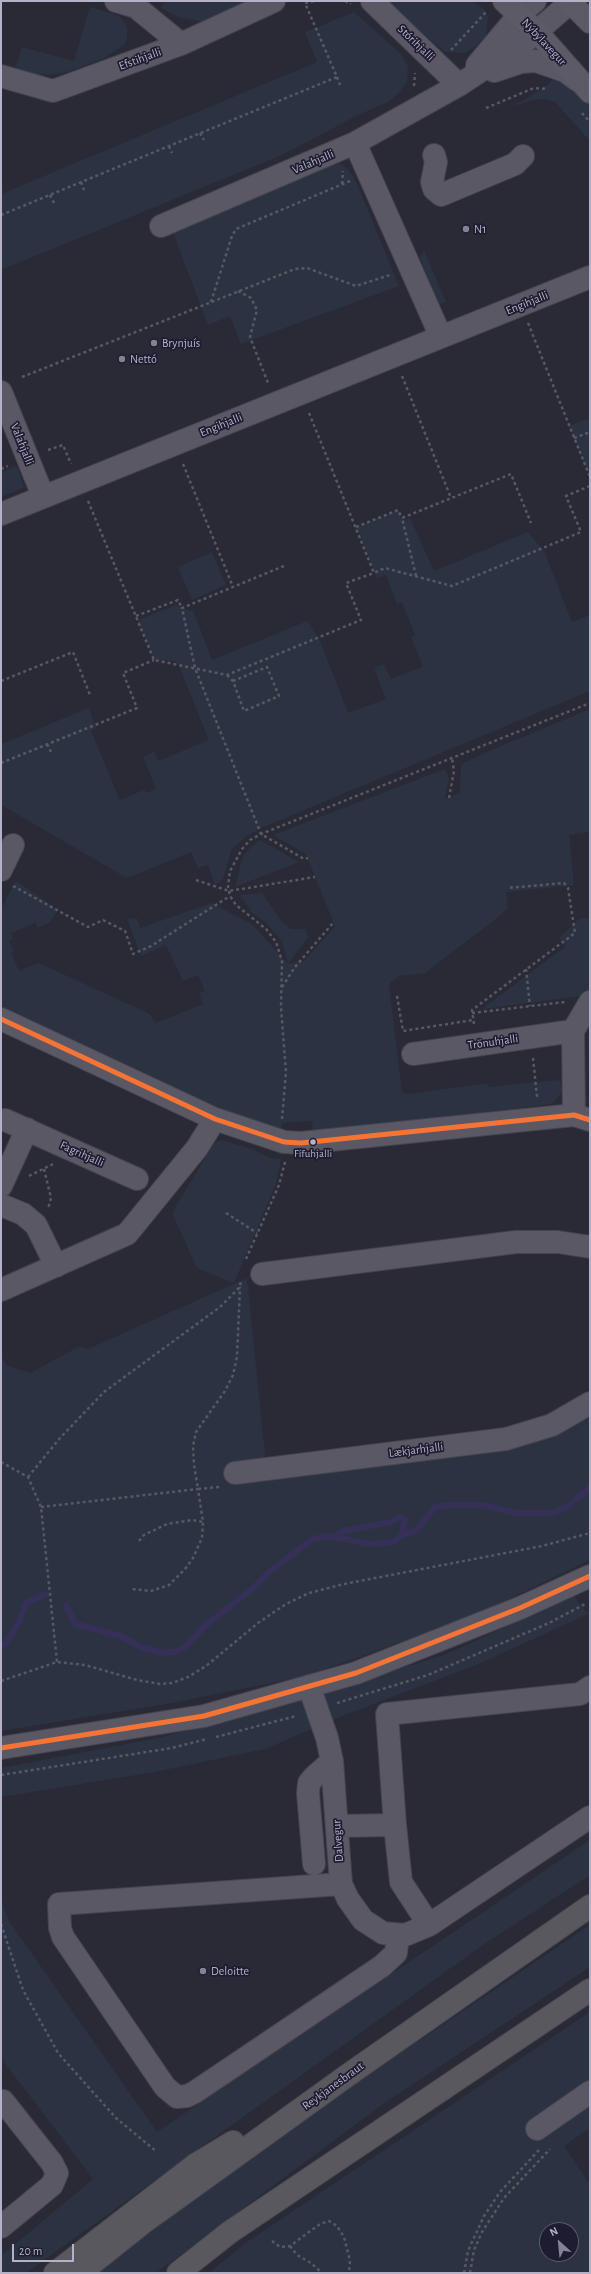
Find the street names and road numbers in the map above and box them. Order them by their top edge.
street label: Nýbýlavegur [519,16,569,68]
street label: Stórihjalli [395,22,437,64]
street label: Efstihjalli [117,45,163,73]
street label: Valahjalli [290,147,336,177]
street label: Engihjalli [504,288,550,318]
street label: Engihjalli [198,410,244,440]
street label: Valahjalli [7,421,37,467]
street label: Trönuhjalli [467,1031,519,1053]
street label: Fagrihjalli [58,1138,106,1170]
street label: Lækjarhjalli [388,1440,444,1460]
street label: Dalvegur [329,1819,347,1863]
street label: Reykjanesbraut [299,2059,367,2113]

